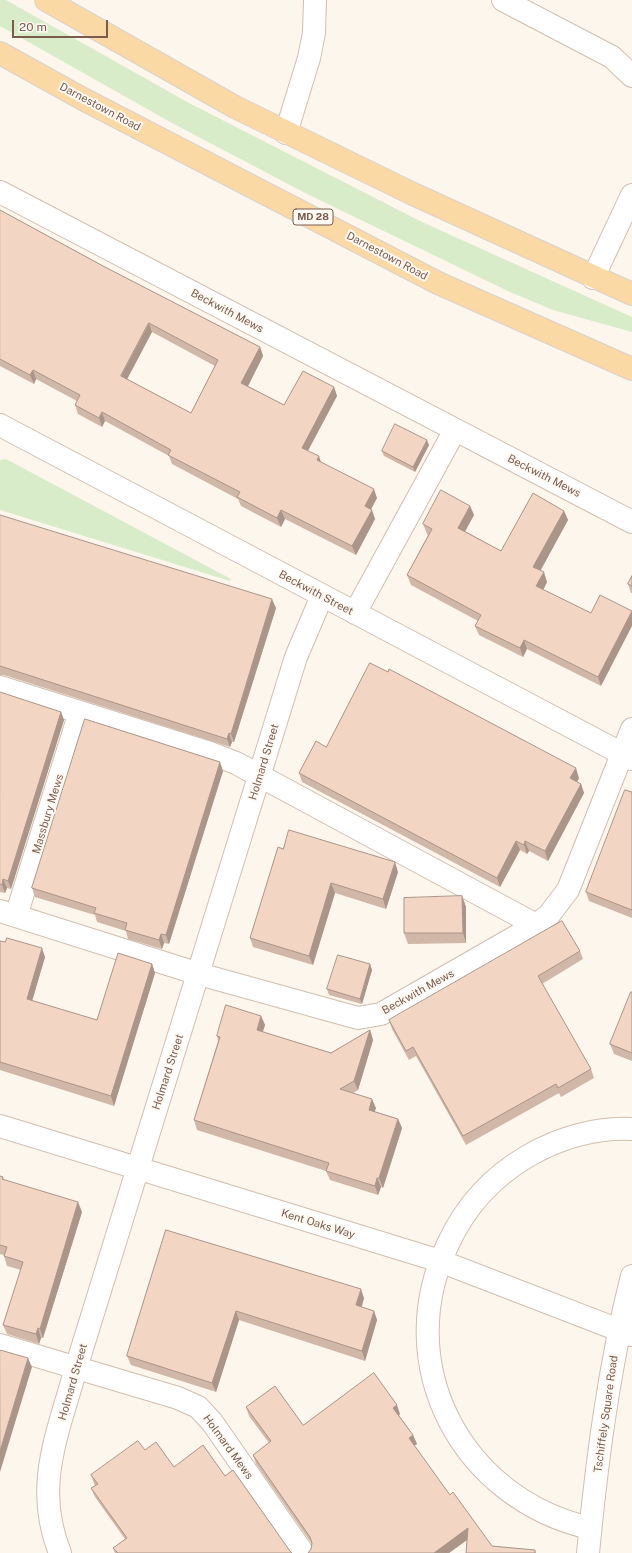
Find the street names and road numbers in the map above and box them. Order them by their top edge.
street label: Darnestown Road [57,80,143,134]
road number: MD 28 [293,209,333,225]
street label: Darnestown Road [344,229,430,283]
street label: Beckwith Mews [188,286,266,336]
street label: Beckwith Mews [505,452,583,500]
street label: Beckwith Street [276,568,356,618]
street label: Holmard Street [246,722,282,802]
street label: Massbury Mews [30,773,66,855]
street label: Beckwith Mews [380,967,456,1017]
street label: Holmard Street [150,1032,186,1112]
street label: Kent Oaks Way [279,1206,357,1242]
street label: Holmard Street [56,1342,90,1422]
street label: Tschiffely Square Road [591,1355,621,1473]
street label: Holmard Mews [200,1412,256,1482]

